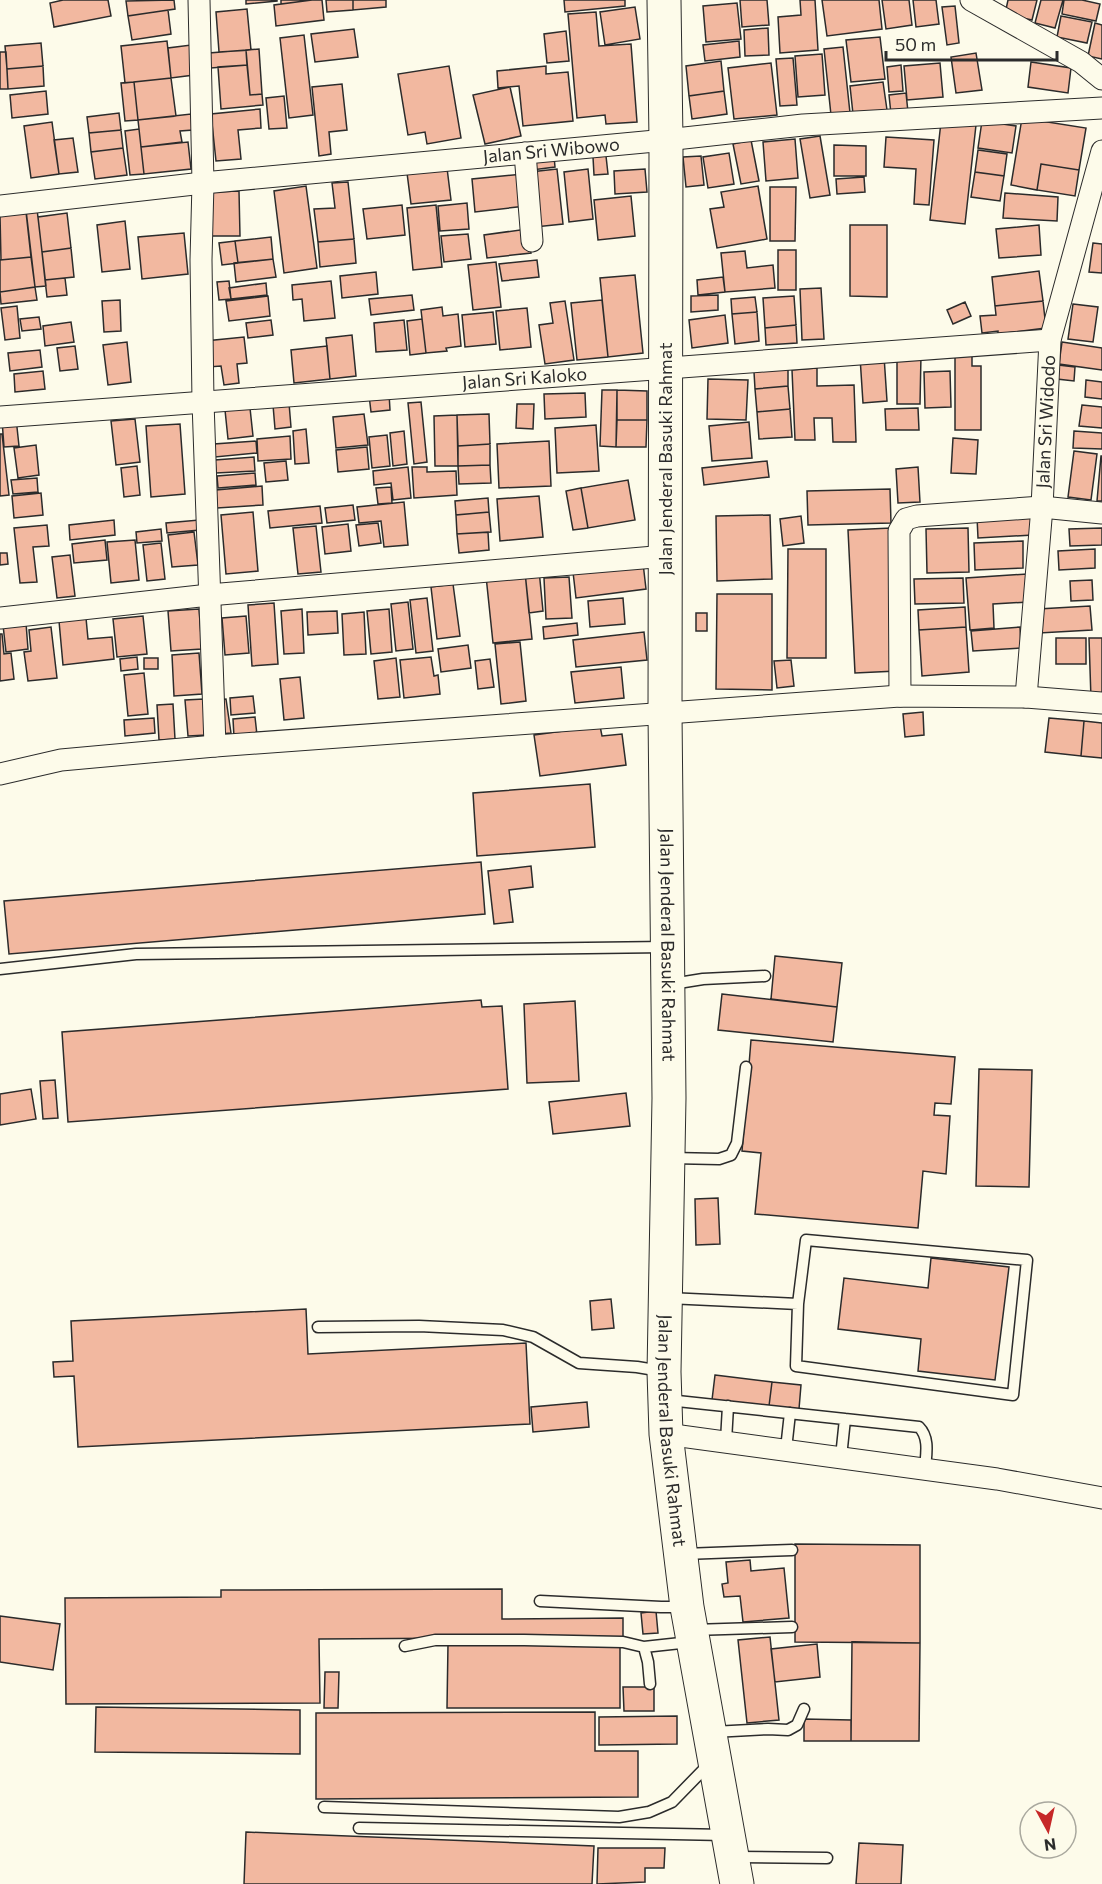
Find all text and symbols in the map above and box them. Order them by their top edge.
scale bar [886,24,1057,62]
text: 50 m [895,33,936,55]
street label: Jalan Sri Wibowo [482,132,620,167]
street label: Jalan Jenderal Basuki Rahmat [654,342,676,576]
street label: Jalan Sri Widodo [1031,354,1059,489]
street label: Jalan Sri Kaloko [461,362,588,393]
street label: Jalan Jenderal Basuki Rahmat [656,828,681,1062]
street label: Jalan Jenderal Basuki Rahmat [654,1314,692,1548]
north arrow [1018,1800,1078,1860]
text: N [1043,1835,1057,1856]

